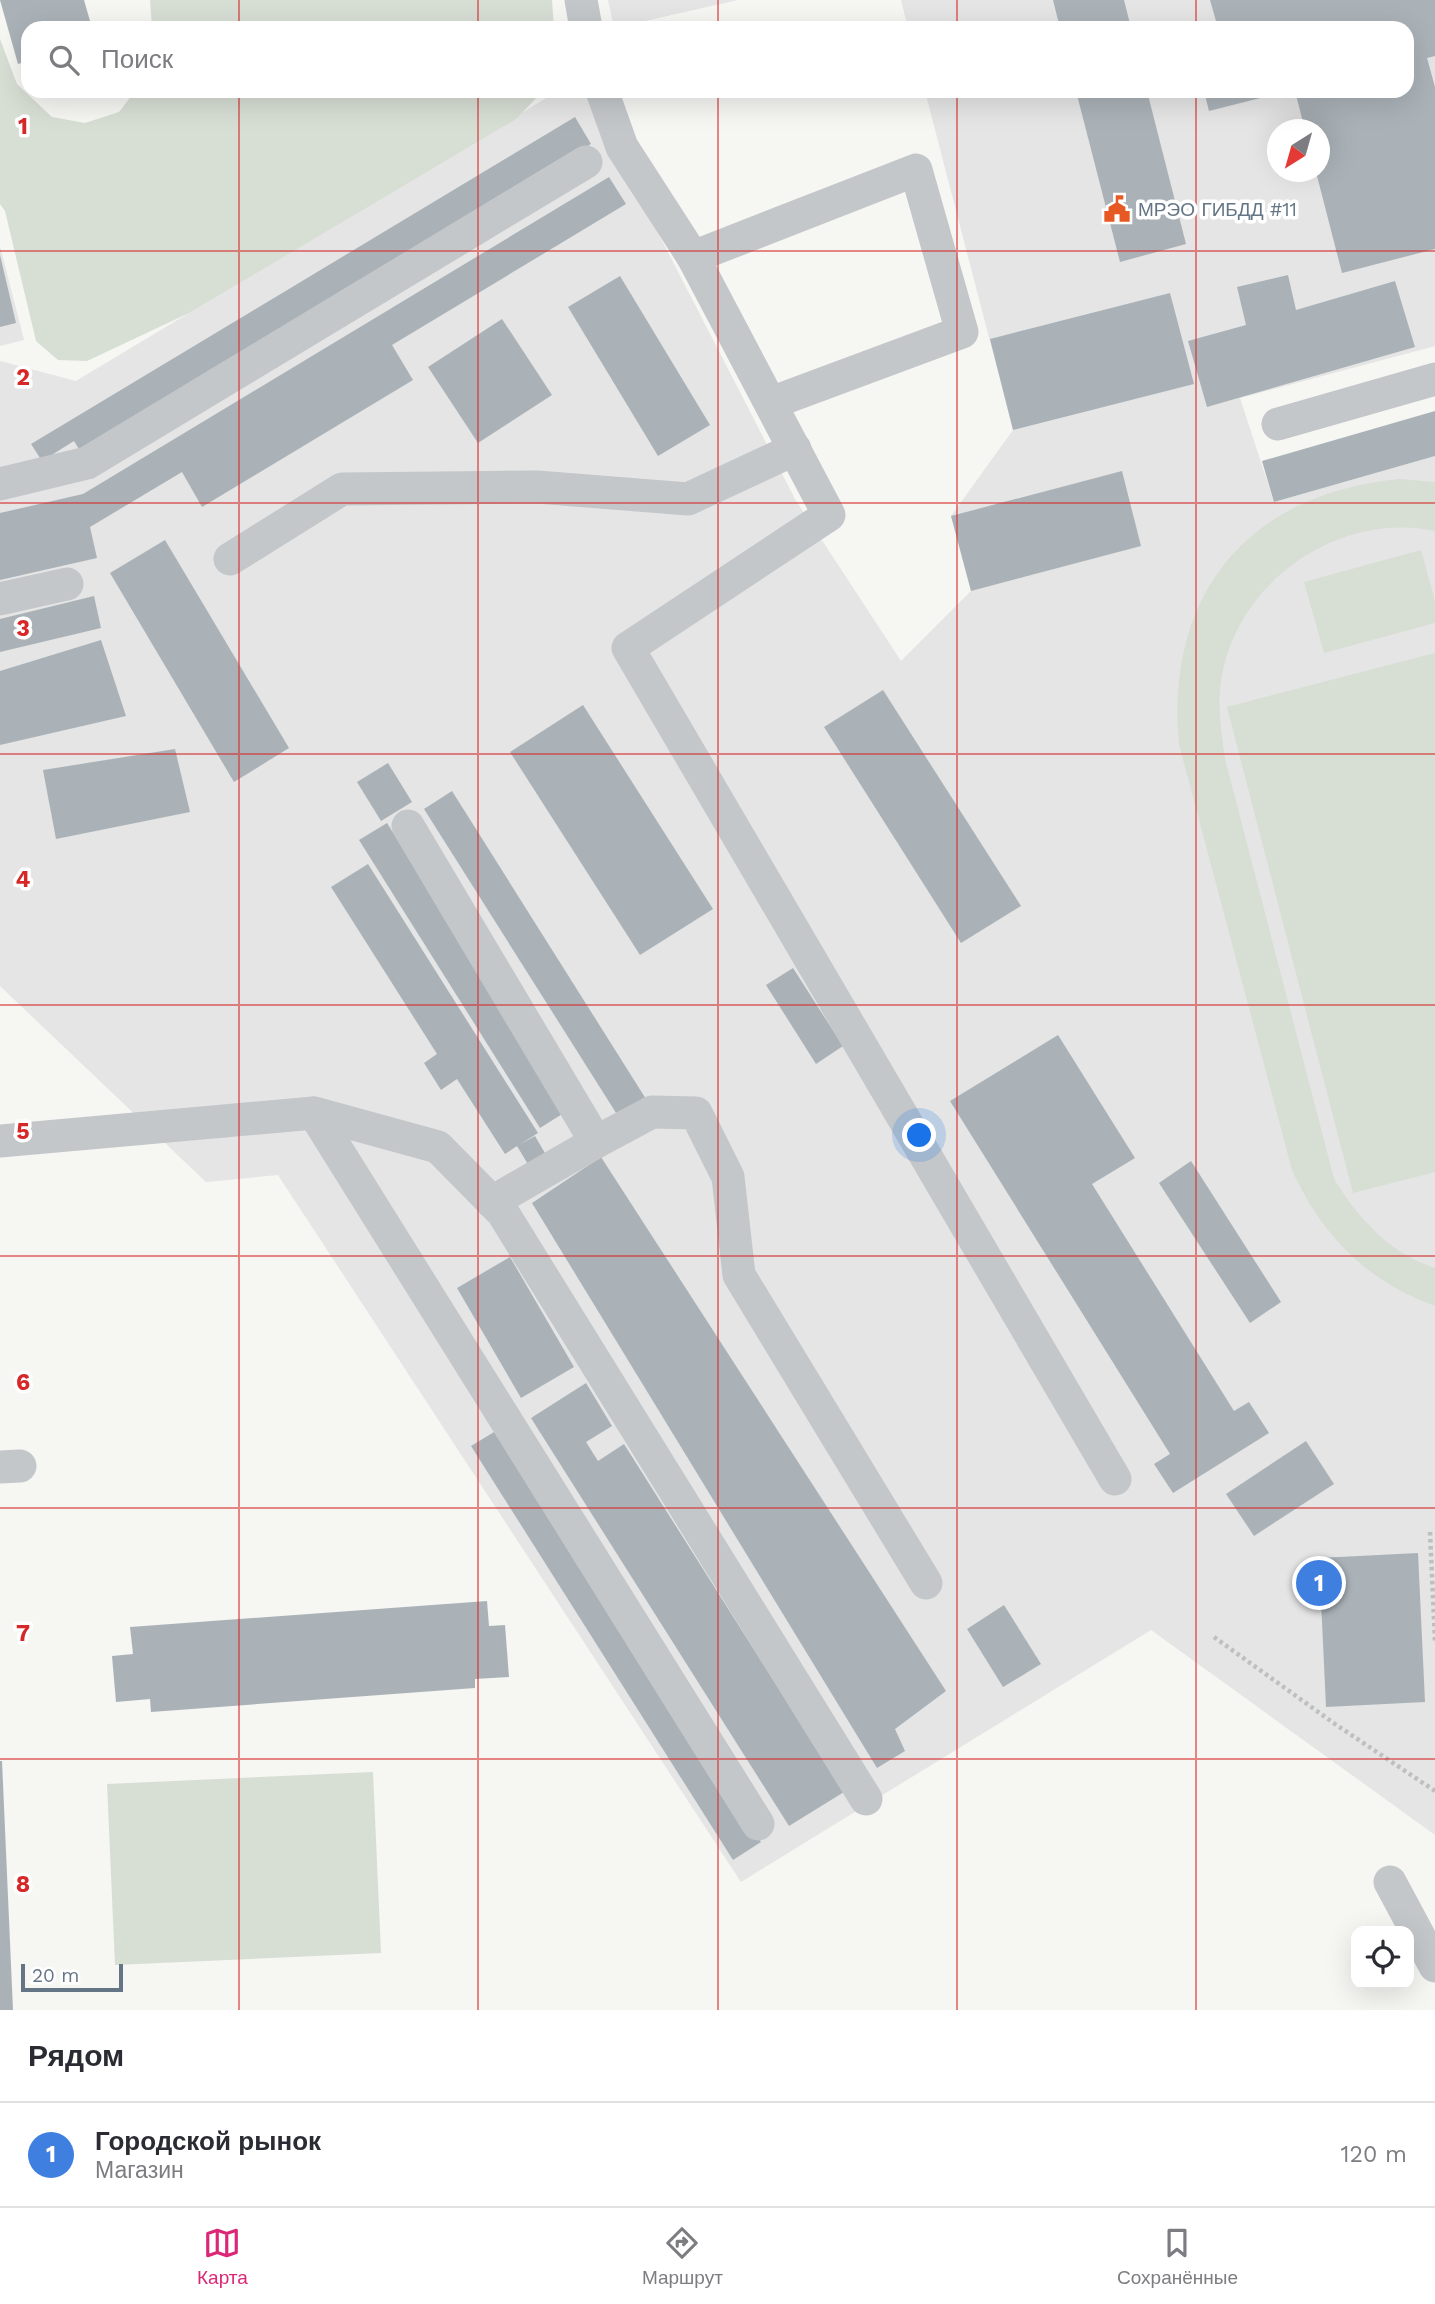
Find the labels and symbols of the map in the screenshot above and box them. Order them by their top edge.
text: 1 [18,113,28,140]
north arrow [1267,119,1330,182]
public building icon: МРЭО ГИБДД #11 [1102,194,1132,224]
place label: МРЭО ГИБДД #11 [1138,198,1297,221]
text: 2 [16,364,30,391]
text: 3 [16,615,30,642]
text: 4 [16,866,31,893]
text: 5 [16,1118,30,1145]
your location [902,1118,936,1152]
text: 6 [16,1369,30,1396]
pin: 1 [1296,1557,1342,1609]
text: 7 [16,1620,30,1647]
text: 8 [16,1871,30,1898]
scale bar [21,1961,122,1993]

